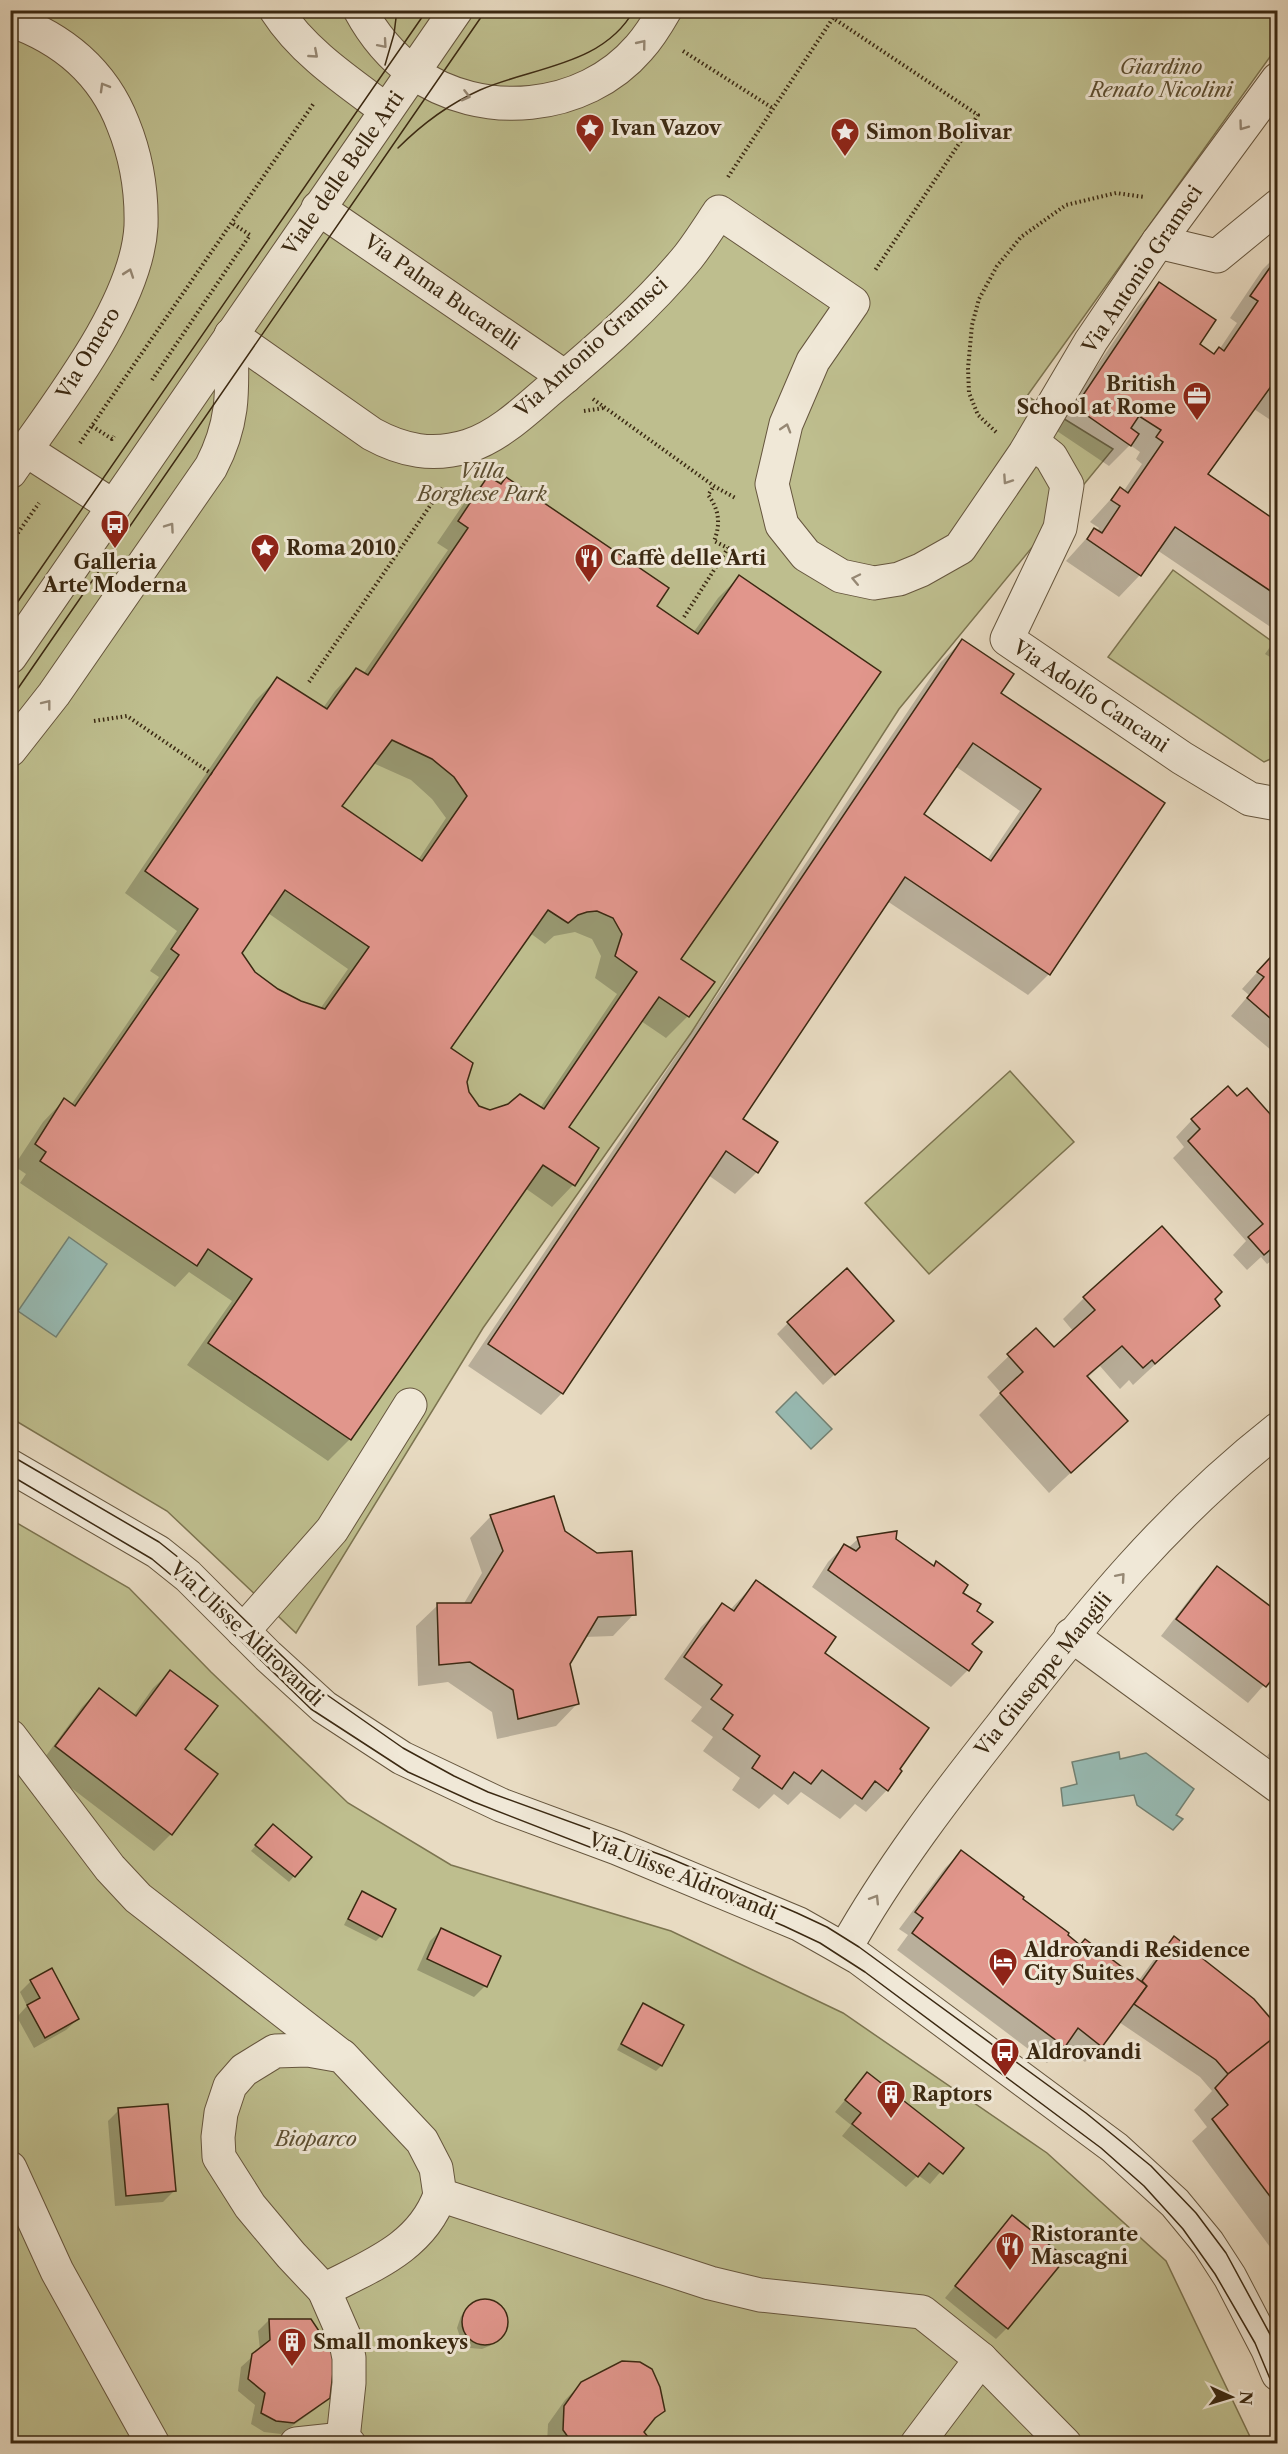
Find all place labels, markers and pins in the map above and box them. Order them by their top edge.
place icon: Ivan Vazov [574,112,606,154]
place label: Ivan Vazov [611,116,722,140]
place icon: Simon Bolivar [829,116,861,158]
place label: Simon Bolivar [866,120,1012,144]
place label: British School at Rome [1017,372,1176,419]
office icon: British School at Rome [1181,380,1213,422]
bus stop icon: Galleria Arte Moderna [99,508,131,550]
place icon: Roma 2010 [249,532,281,574]
place label: Roma 2010 [286,536,396,560]
restaurant icon: Caffè delle Arti [573,542,605,584]
place label: Caffè delle Arti [610,546,766,570]
place label: Galleria Arte Moderna [42,550,187,597]
place label: Aldrovandi Residence City Suites [1023,1938,1250,1985]
hotel icon: Aldrovandi Residence City Suites [987,1946,1019,1988]
bus stop icon: Aldrovandi [989,2036,1021,2078]
place label: Aldrovandi [1025,2040,1141,2064]
building icon: Raptors [875,2078,907,2120]
place label: Raptors [912,2082,992,2106]
place label: Ristorante Mascagni [1031,2222,1138,2269]
restaurant icon: Ristorante Mascagni [994,2230,1026,2272]
building icon: Small monkeys [276,2326,308,2368]
place label: Small monkeys [313,2330,468,2354]

